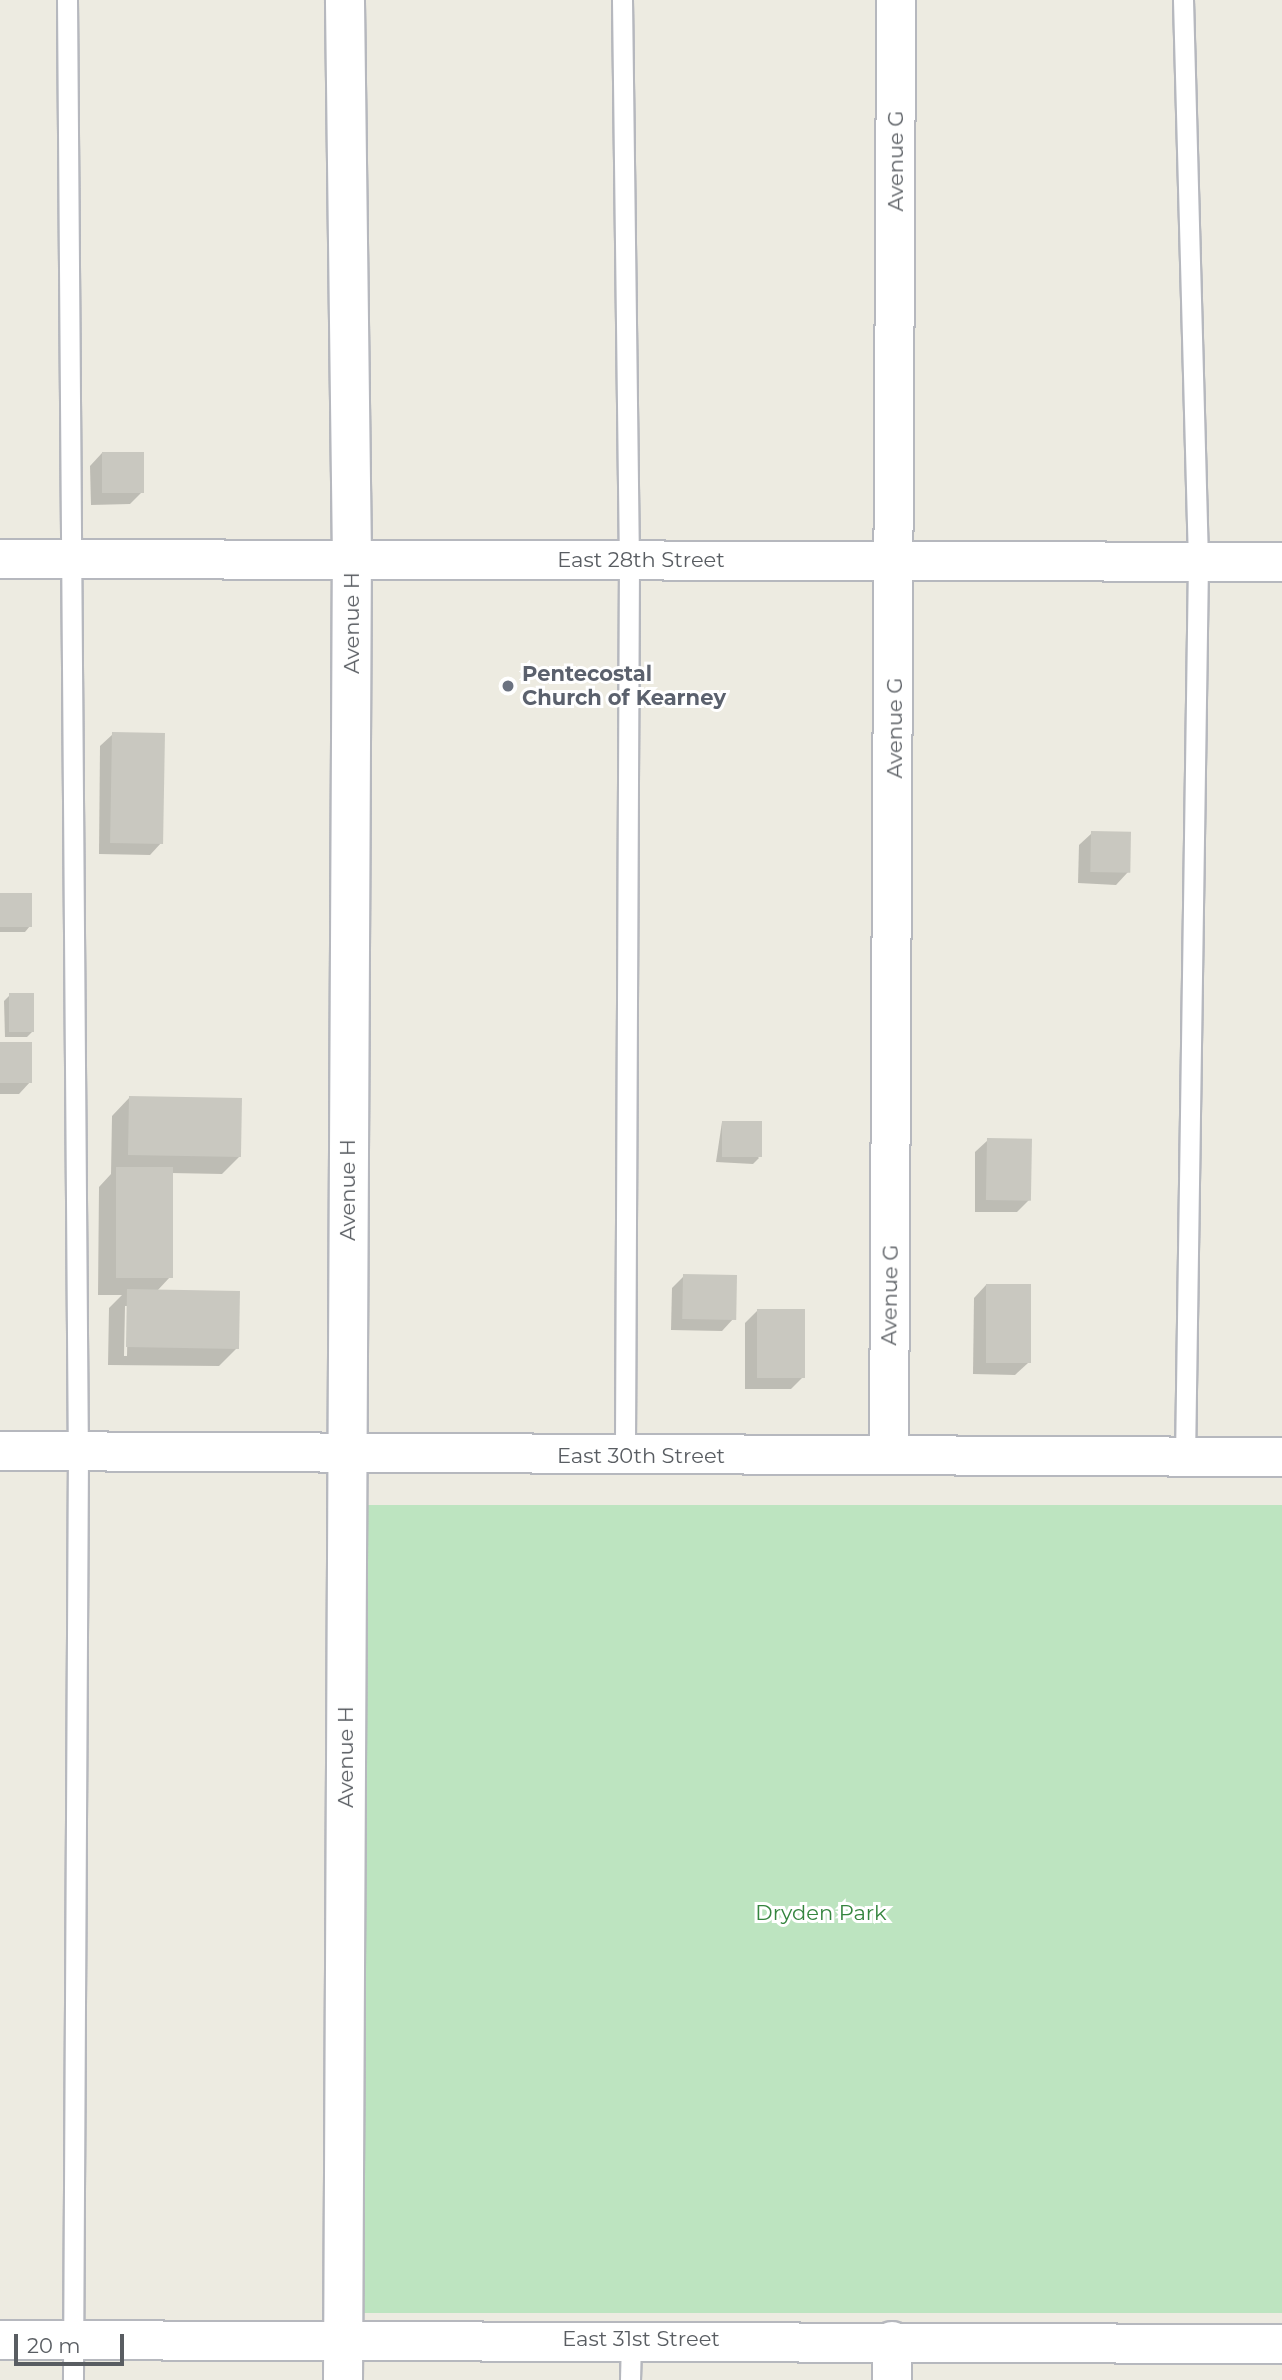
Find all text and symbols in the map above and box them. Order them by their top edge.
street label: Avenue G [883,111,909,211]
street label: East 28th Street [557,547,725,573]
street label: Avenue H [339,572,365,674]
place label: Pentecostal Church of Kearney [522,661,726,711]
marker: Pentecostal Church of Kearney [500,678,516,694]
street label: Avenue G [882,678,908,778]
street label: Avenue H [335,1139,361,1241]
street label: Avenue G [877,1244,903,1346]
street label: East 30th Street [557,1443,725,1469]
street label: Avenue H [333,1706,359,1808]
park label: Dryden Park [755,1900,887,1926]
scale bar [18,2320,128,2364]
street label: East 31st Street [562,2326,720,2352]
text: 20 m [27,2333,81,2358]

